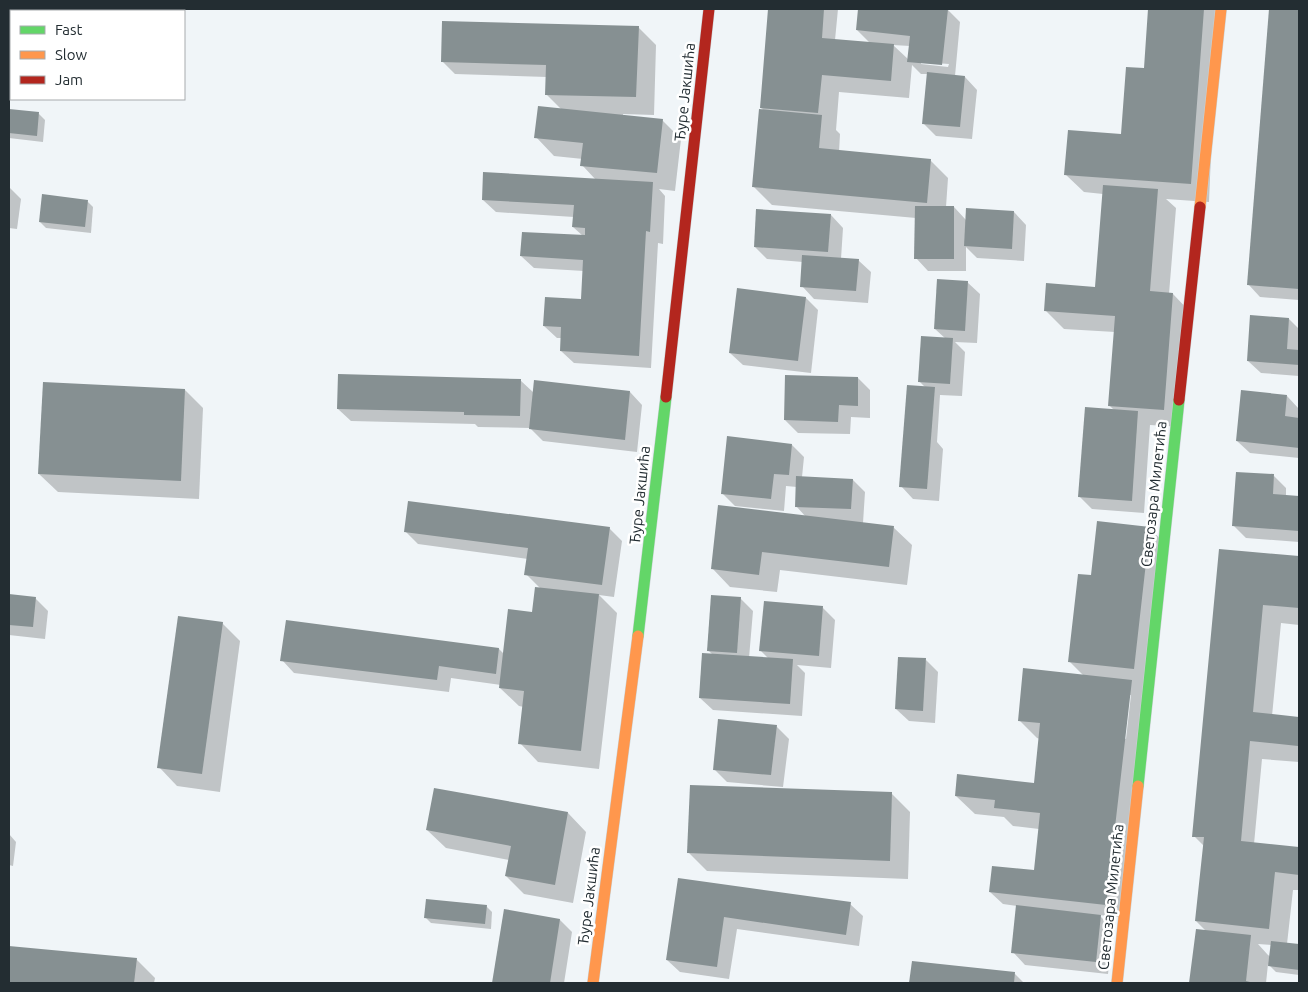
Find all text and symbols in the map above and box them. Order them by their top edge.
legend [10,10,185,100]
text: Fast [55,21,83,38]
street label: Ђуре Јакшића [671,42,698,142]
text: Slow [55,46,88,63]
text: Jam [55,71,83,88]
street label: Светозара Милетића [1137,420,1170,568]
street label: Ђуре Јакшића [626,445,653,545]
street label: Светозара Милетића [1094,823,1127,971]
street label: Ђуре Јакшића [574,846,603,946]

